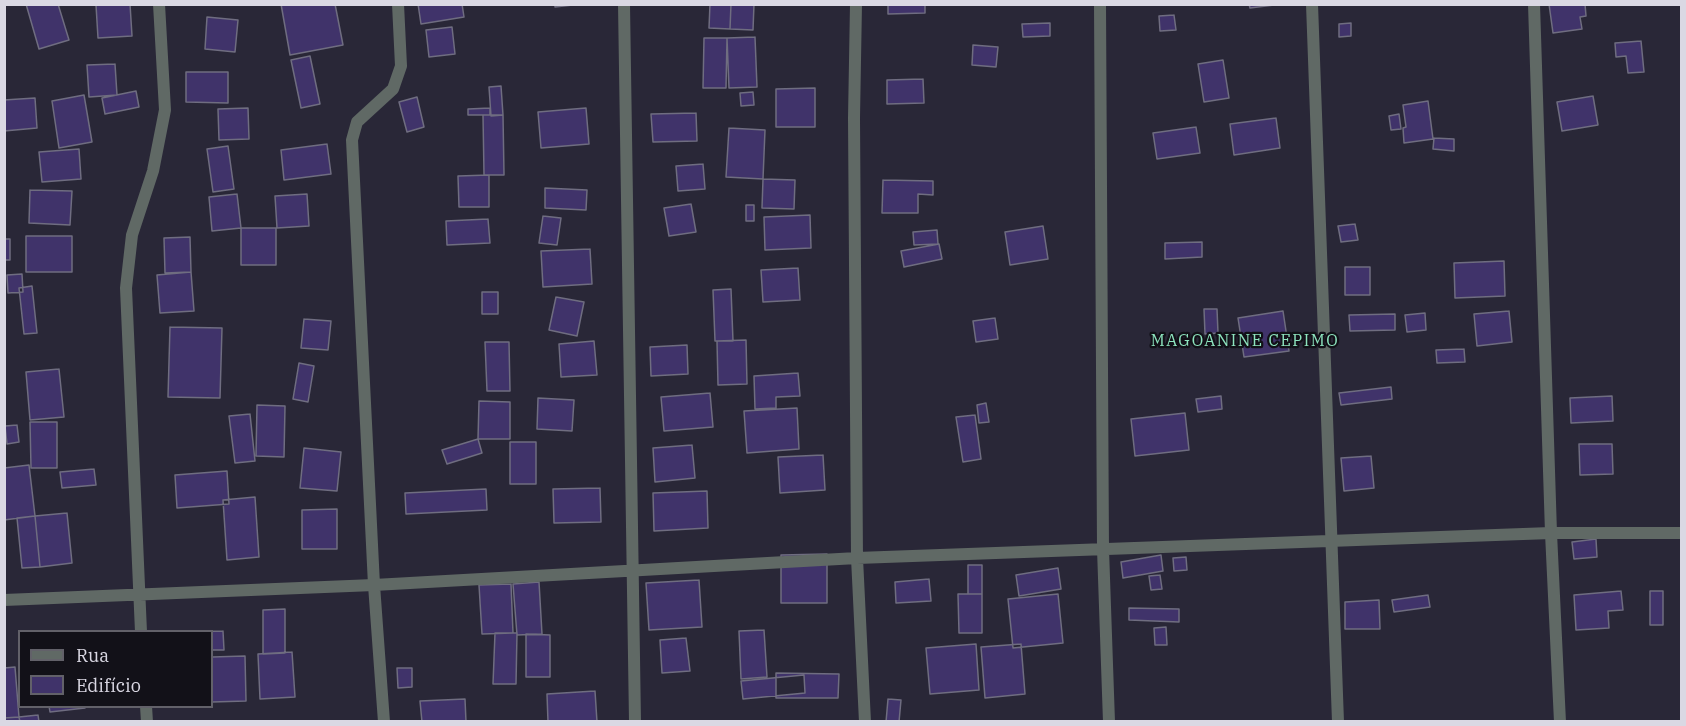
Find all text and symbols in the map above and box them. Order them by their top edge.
district label: MAGOANINE CEPIMO [1151,331,1339,351]
legend [18,630,213,708]
text: Rua [76,644,109,667]
text: Edifício [76,674,141,697]

